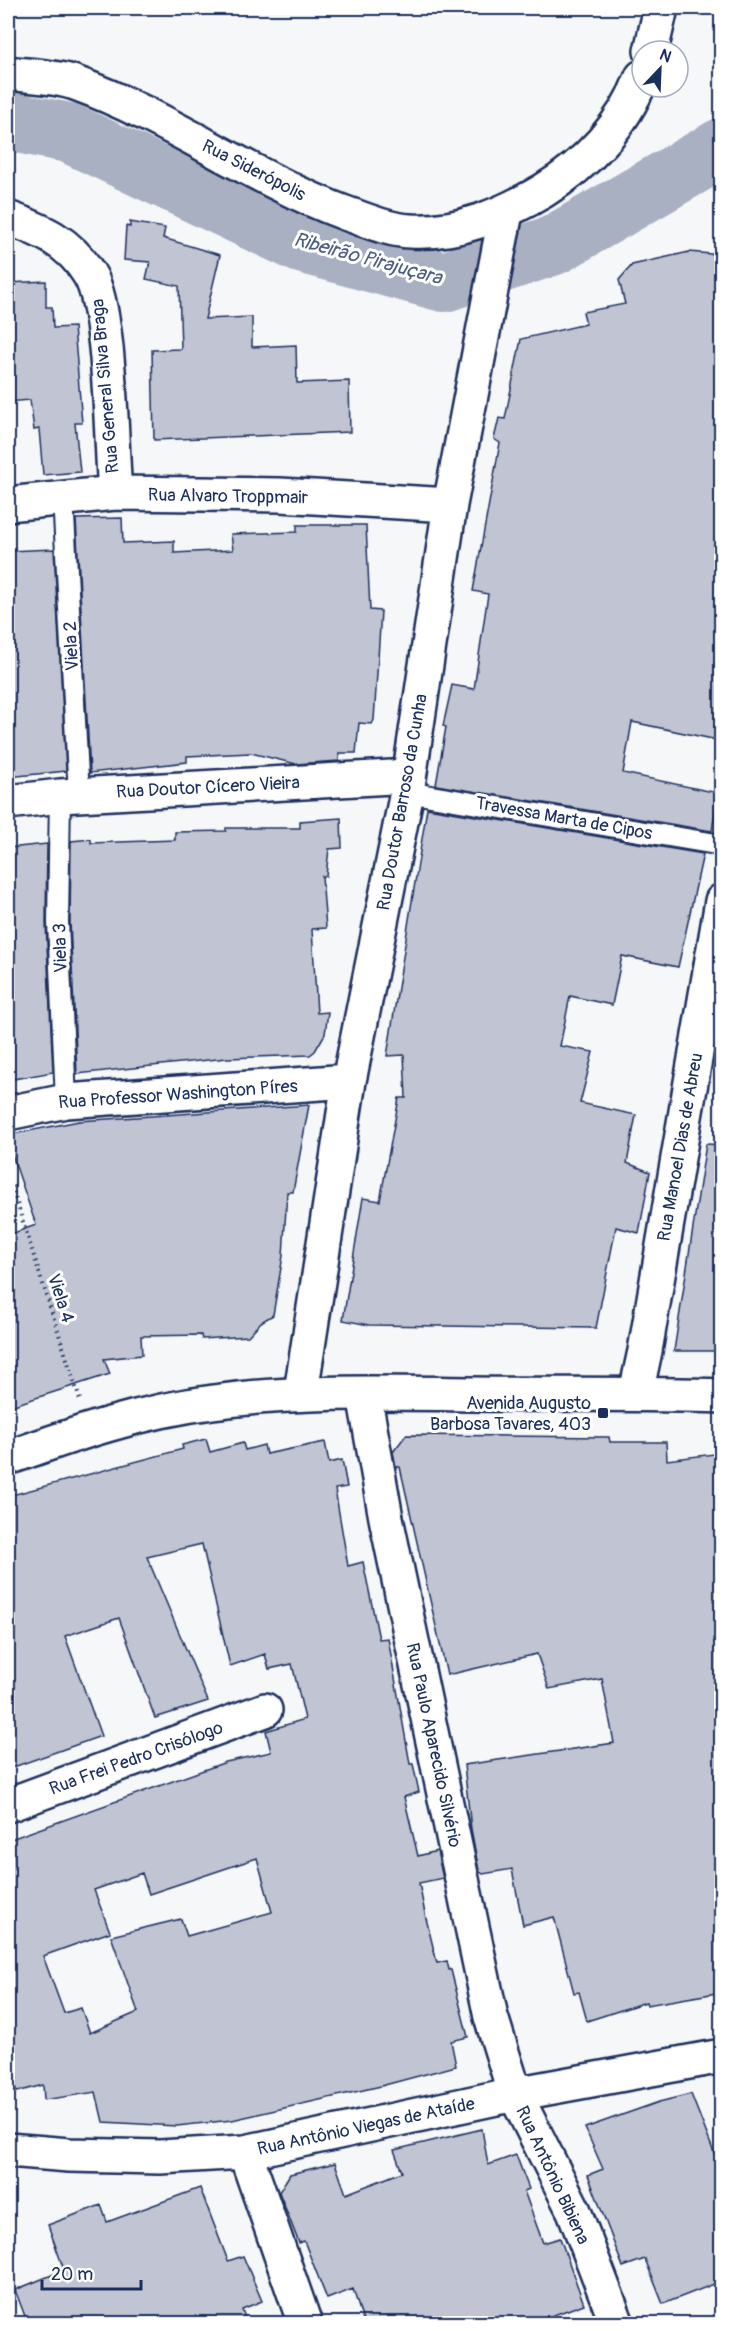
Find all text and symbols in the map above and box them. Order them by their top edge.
north arrow [630,39,690,99]
text: N [657,45,675,68]
street label: Rua Siderópolis [198,134,309,206]
water label: Ribeirão Pirajuçara [291,227,446,291]
street label: Rua General Silva Braga [86,298,125,474]
street label: Rua Alvaro Troppmair [148,484,309,509]
street label: Viela 2 [59,621,84,671]
street label: Rua Doutor Barroso da Cunha [372,692,433,912]
street label: Rua Doutor Cícero Vieira [116,771,300,804]
street label: Travessa Marta de Cipos [474,792,654,845]
street label: Viela 3 [48,923,73,973]
street label: Rua Manoel Dias de Abreu [653,1051,708,1243]
street label: Rua Professor Washington Píres [58,1075,298,1114]
street label: Viela 4 [42,1271,79,1326]
place label: Avenida Augusto Barbosa Tavares, 403 [430,1392,591,1436]
marker: Avenida Augusto Barbosa Tavares, 403 [596,1406,610,1420]
street label: Rua Paulo Aparecido Silvério [401,1641,467,1850]
street label: Rua Frei Pedro Crisólogo [46,1716,226,1801]
street label: Rua Antônio Viegas de Ataíde [255,2092,477,2161]
street label: Rua Antônio Bibiena [510,2102,595,2248]
scale bar [42,2253,141,2291]
text: 20 m [51,2263,93,2286]

